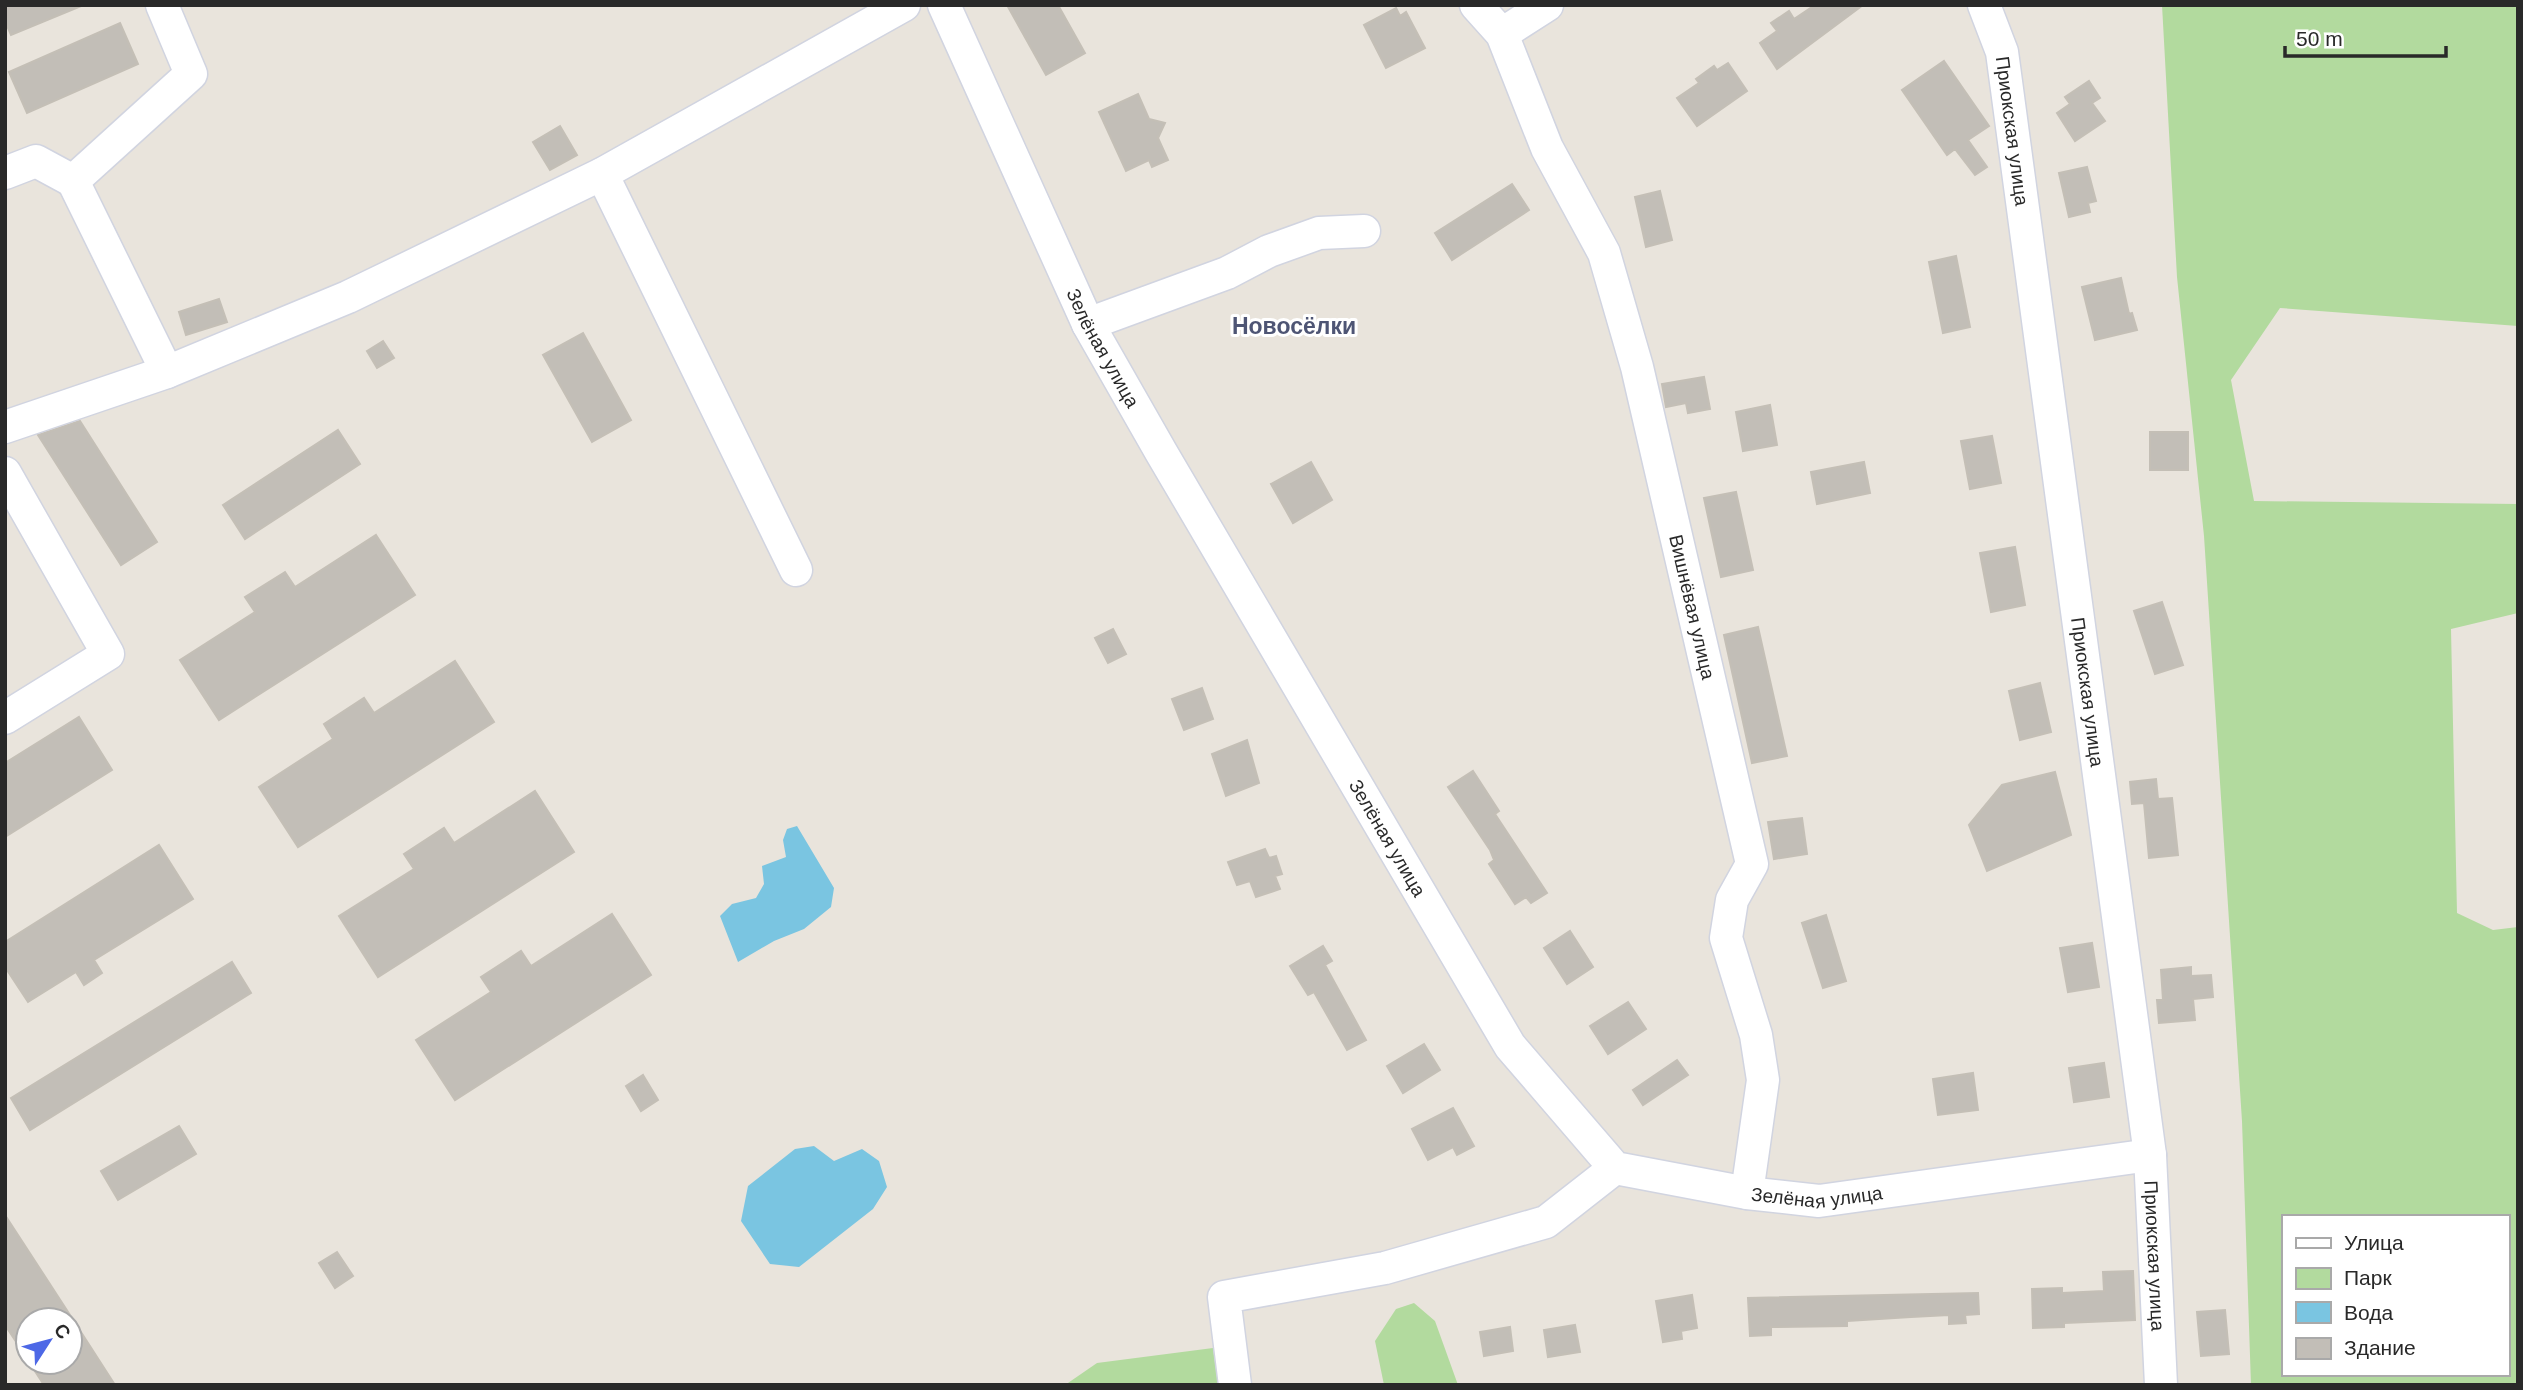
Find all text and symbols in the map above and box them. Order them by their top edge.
scale bar [2285,14,2446,58]
text: 50 m [2296,27,2343,50]
street label: Приокская улица [1992,55,2033,207]
street label: Зелёная улица [1062,285,1143,411]
district label: Новосёлки [1232,313,1356,339]
street label: Вишнёвая улица [1665,533,1719,682]
street label: Приокская улица [2067,616,2108,768]
street label: Зелёная улица [1345,776,1430,901]
street label: Приокская улица [2140,1180,2168,1332]
street label: Зелёная улица [1750,1182,1884,1212]
legend [2282,1215,2509,1376]
text: Улица [2344,1231,2404,1254]
text: Парк [2344,1266,2392,1289]
text: Вода [2344,1301,2393,1324]
north arrow [14,1306,84,1376]
text: С [50,1320,75,1343]
text: Здание [2344,1336,2416,1359]

